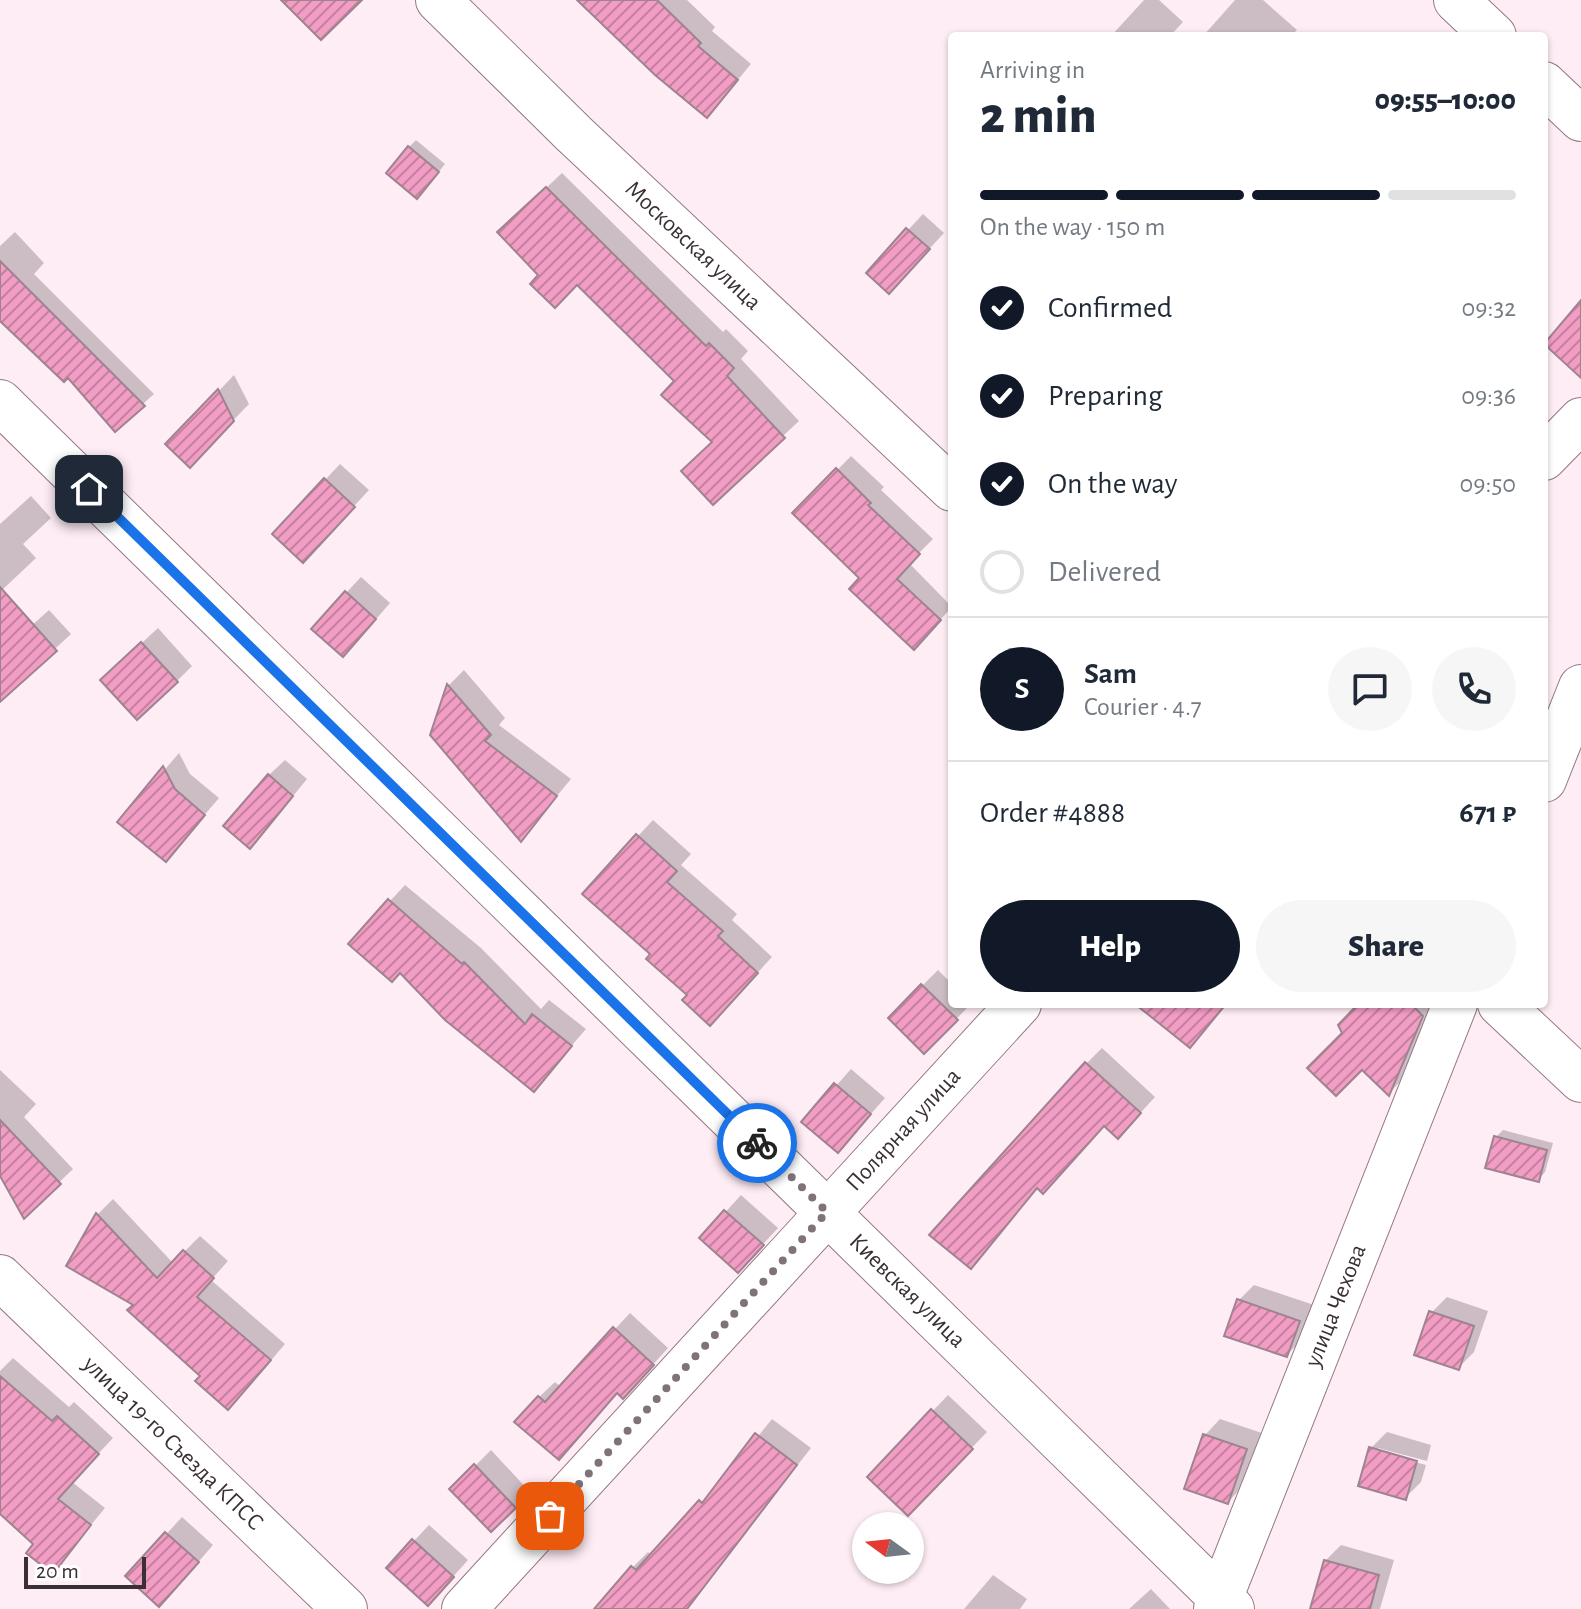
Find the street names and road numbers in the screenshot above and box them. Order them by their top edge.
street label: Московская улица [620,176,765,315]
street label: Полярная улица [842,1064,965,1196]
street label: Киевская улица [845,1229,970,1352]
street label: улица Чехова [1300,1241,1371,1371]
street label: улица 19-го Съезда КПСС [78,1351,268,1535]

